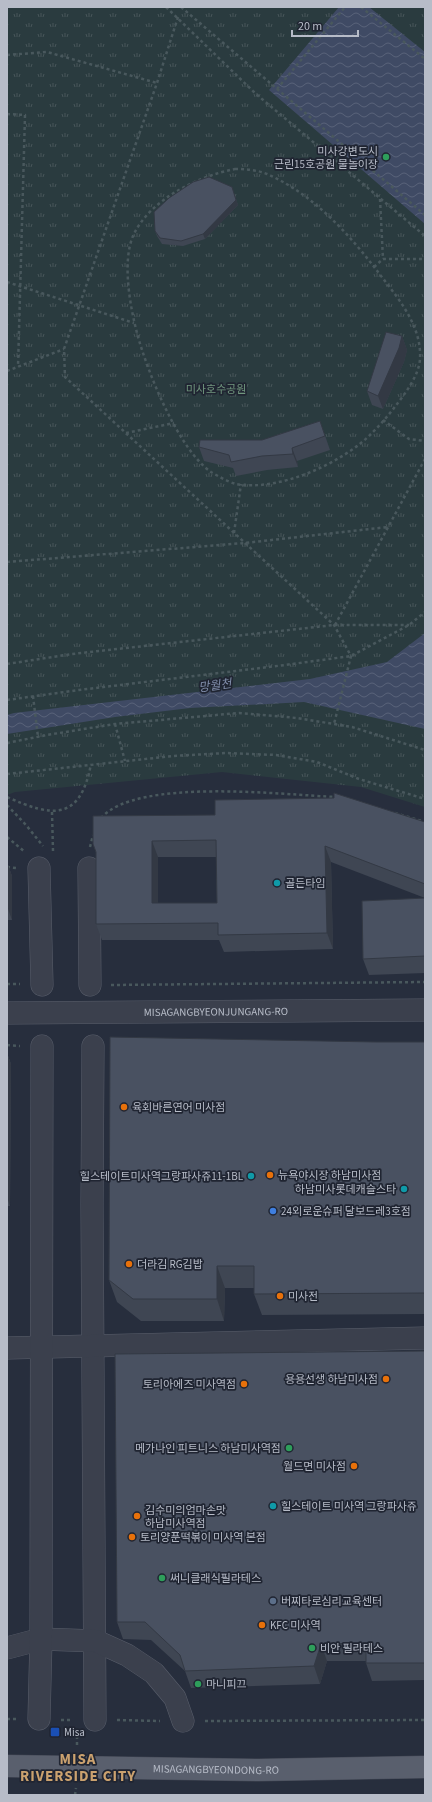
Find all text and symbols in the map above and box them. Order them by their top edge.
scale bar [292,12,358,38]
text: 20 m [298,18,322,35]
place label: 미사강변도시 근린15호공원 물놀이장 [274,144,378,172]
marker: 미사강변도시 근린15호공원 물놀이장 [381,152,391,162]
park label: 미사호수공원 [186,382,246,397]
water label: 망월천 [197,675,235,697]
place label: 골든타임 [285,876,325,891]
marker: 골든타임 [272,878,282,888]
street label: MISAGANGBYEONJUNGANG-RO [144,1003,288,1020]
place label: 육회바른연어 미사점 [132,1100,225,1115]
marker: 육회바른연어 미사점 [119,1102,129,1112]
place label: 뉴욕야시장 하남미사점 [278,1168,381,1183]
place label: 힐스테이트미사역그랑파사쥬11-1BL [80,1169,244,1184]
marker: 뉴욕야시장 하남미사점 [265,1170,275,1180]
marker: 힐스테이트미사역그랑파사쥬11-1BL [246,1171,256,1181]
place label: 하남미사롯데캐슬스타 [295,1182,396,1197]
marker: 하남미사롯데캐슬스타 [399,1184,409,1194]
place label: 24외로운슈퍼 달보드레3호점 [281,1204,411,1219]
marker: 24외로운슈퍼 달보드레3호점 [268,1206,278,1216]
place label: 더라김 RG김밥 [137,1257,203,1272]
marker: 더라김 RG김밥 [124,1259,134,1269]
place label: 미사전 [288,1289,318,1304]
marker: 미사전 [275,1291,285,1301]
place label: 용용선생 하남미사점 [285,1372,378,1387]
marker: 용용선생 하남미사점 [381,1374,391,1384]
place label: 토리아에즈 미사역점 [143,1377,236,1392]
marker: 토리아에즈 미사역점 [239,1379,249,1389]
place label: 메가나인 피트니스 하남미사역점 [135,1441,281,1456]
marker: 메가나인 피트니스 하남미사역점 [284,1443,294,1453]
place label: 월드면 미사점 [283,1459,346,1474]
marker: 월드면 미사점 [349,1461,359,1471]
place label: 힐스테이트 미사역 그랑파사쥬 [281,1499,417,1514]
marker: 힐스테이트 미사역 그랑파사쥬 [268,1501,278,1511]
place label: 김수미의엄마손맛 하남미사역점 [145,1503,226,1531]
marker: 김수미의엄마손맛 하남미사역점 [132,1511,142,1521]
place label: 토리양푼떡볶이 미사역 본점 [140,1530,266,1545]
marker: 토리양푼떡볶이 미사역 본점 [127,1532,137,1542]
place label: 써니클래식필라테스 [170,1571,261,1586]
marker: 써니클래식필라테스 [157,1573,167,1583]
place label: 버찌타로심리교육센터 [281,1594,382,1609]
marker: 버찌타로심리교육센터 [268,1596,278,1606]
place label: KFC 미사역 [270,1618,321,1633]
marker: KFC 미사역 [257,1620,267,1630]
place label: 비안 필라테스 [320,1641,383,1656]
marker: 비안 필라테스 [307,1643,317,1653]
place label: 마니피끄 [206,1677,246,1692]
marker: 마니피끄 [193,1679,203,1689]
place label: Misa [64,1725,85,1740]
marker: Misa [49,1726,61,1738]
district label: MISA RIVERSIDE CITY [20,1749,136,1787]
street label: MISAGANGBYEONDONG-RO [153,1761,279,1778]

